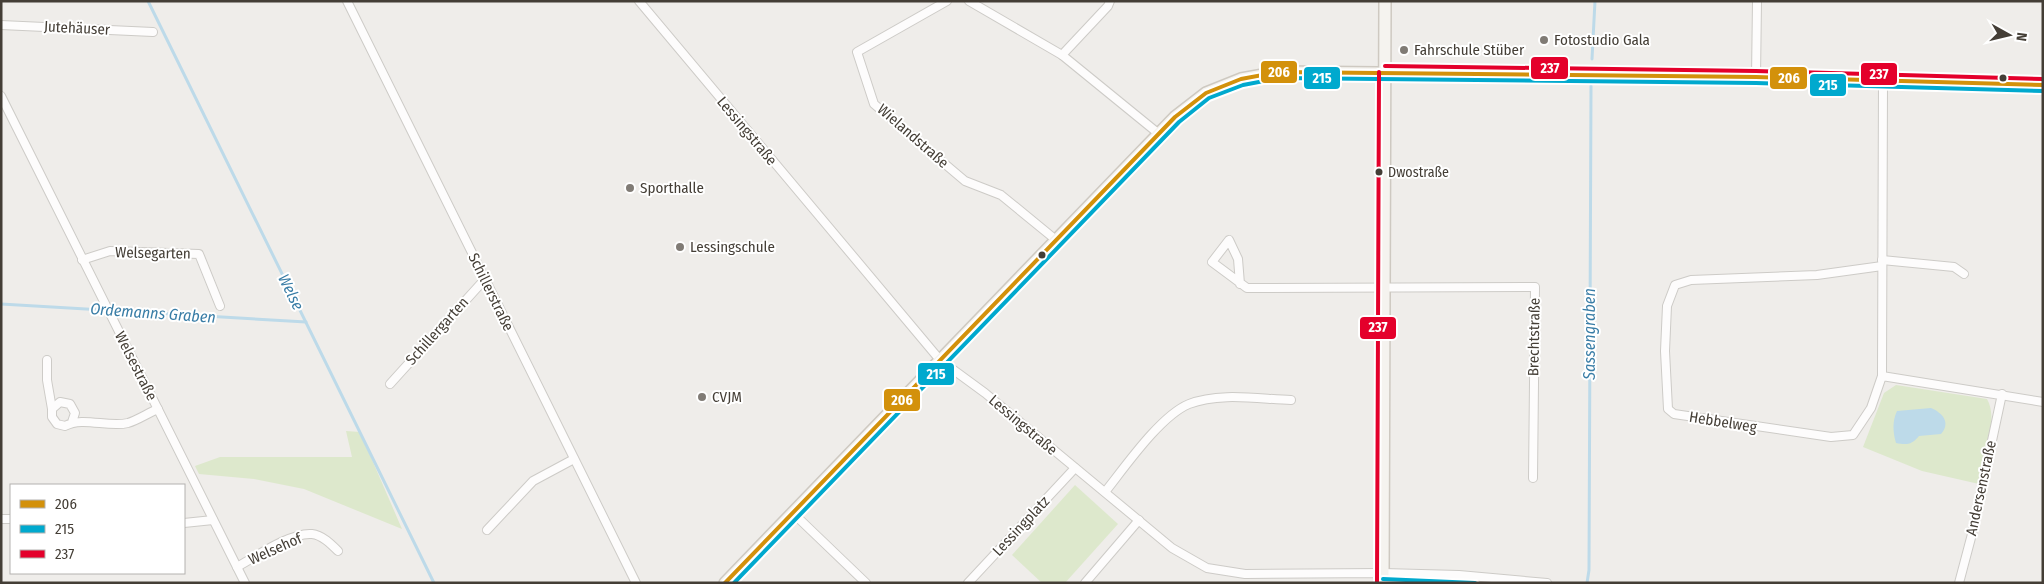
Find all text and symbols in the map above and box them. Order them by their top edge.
north arrow [1984,10,2034,60]
street label: Jutehäuser [43,17,111,39]
place label: Fotostudio Gala [1554,31,1650,49]
text: N [2012,31,2030,42]
marker: Fotostudio Gala [1538,34,1550,46]
place label: Fahrschule Stüber [1414,41,1525,59]
marker: Fahrschule Stüber [1398,44,1410,56]
line badge: 237 [1530,56,1569,80]
line badge: 206 [1260,60,1298,84]
text: 237 [1540,60,1560,77]
line badge: 237 [1860,62,1898,86]
text: 206 [1267,64,1290,81]
line badge: 215 [1303,66,1341,90]
line badge: 206 [1769,66,1808,90]
text: 237 [1869,66,1889,83]
text: 215 [1311,70,1332,87]
text: 206 [1777,70,1800,87]
line badge: 215 [1809,73,1847,97]
unlabelled marker [1998,73,2008,83]
text: 215 [1817,77,1838,94]
street label: Lessingstraße [713,93,781,169]
street label: Wielandstraße [874,100,952,172]
place label: Dwostraße [1388,164,1449,181]
marker: Dwostraße [1374,167,1384,177]
place label: Sporthalle [640,179,704,197]
marker: Sporthalle [624,182,636,194]
place label: Lessingschule [690,238,775,256]
marker: Lessingschule [674,241,686,253]
street label: Welsegarten [115,243,191,263]
street label: Schillerstraße [464,250,518,334]
unlabelled marker [1037,250,1047,260]
water label: Welse [274,271,308,314]
water label: Sassengraben [1580,288,1599,381]
street label: Schillergarten [402,293,472,369]
street label: Brechtstraße [1524,298,1544,376]
water label: Ordemanns Graben [90,299,216,327]
line badge: 237 [1359,316,1397,340]
text: 237 [1368,319,1388,336]
street label: Welsestraße [111,328,161,404]
line badge: 215 [917,362,955,386]
text: 215 [925,366,946,383]
place label: CVJM [712,388,742,406]
line badge: 206 [883,388,921,412]
marker: CVJM [696,391,708,403]
street label: Lessingstraße [985,391,1061,459]
text: 206 [890,392,913,409]
street label: Hebbelweg [1688,408,1758,436]
street label: Andersenstraße [1962,439,2000,537]
legend [10,484,185,574]
street label: Lessingplatz [989,492,1053,560]
text: 206 [55,495,77,513]
text: 215 [55,520,74,538]
street label: Welsehof [245,529,306,569]
text: 237 [55,545,74,563]

